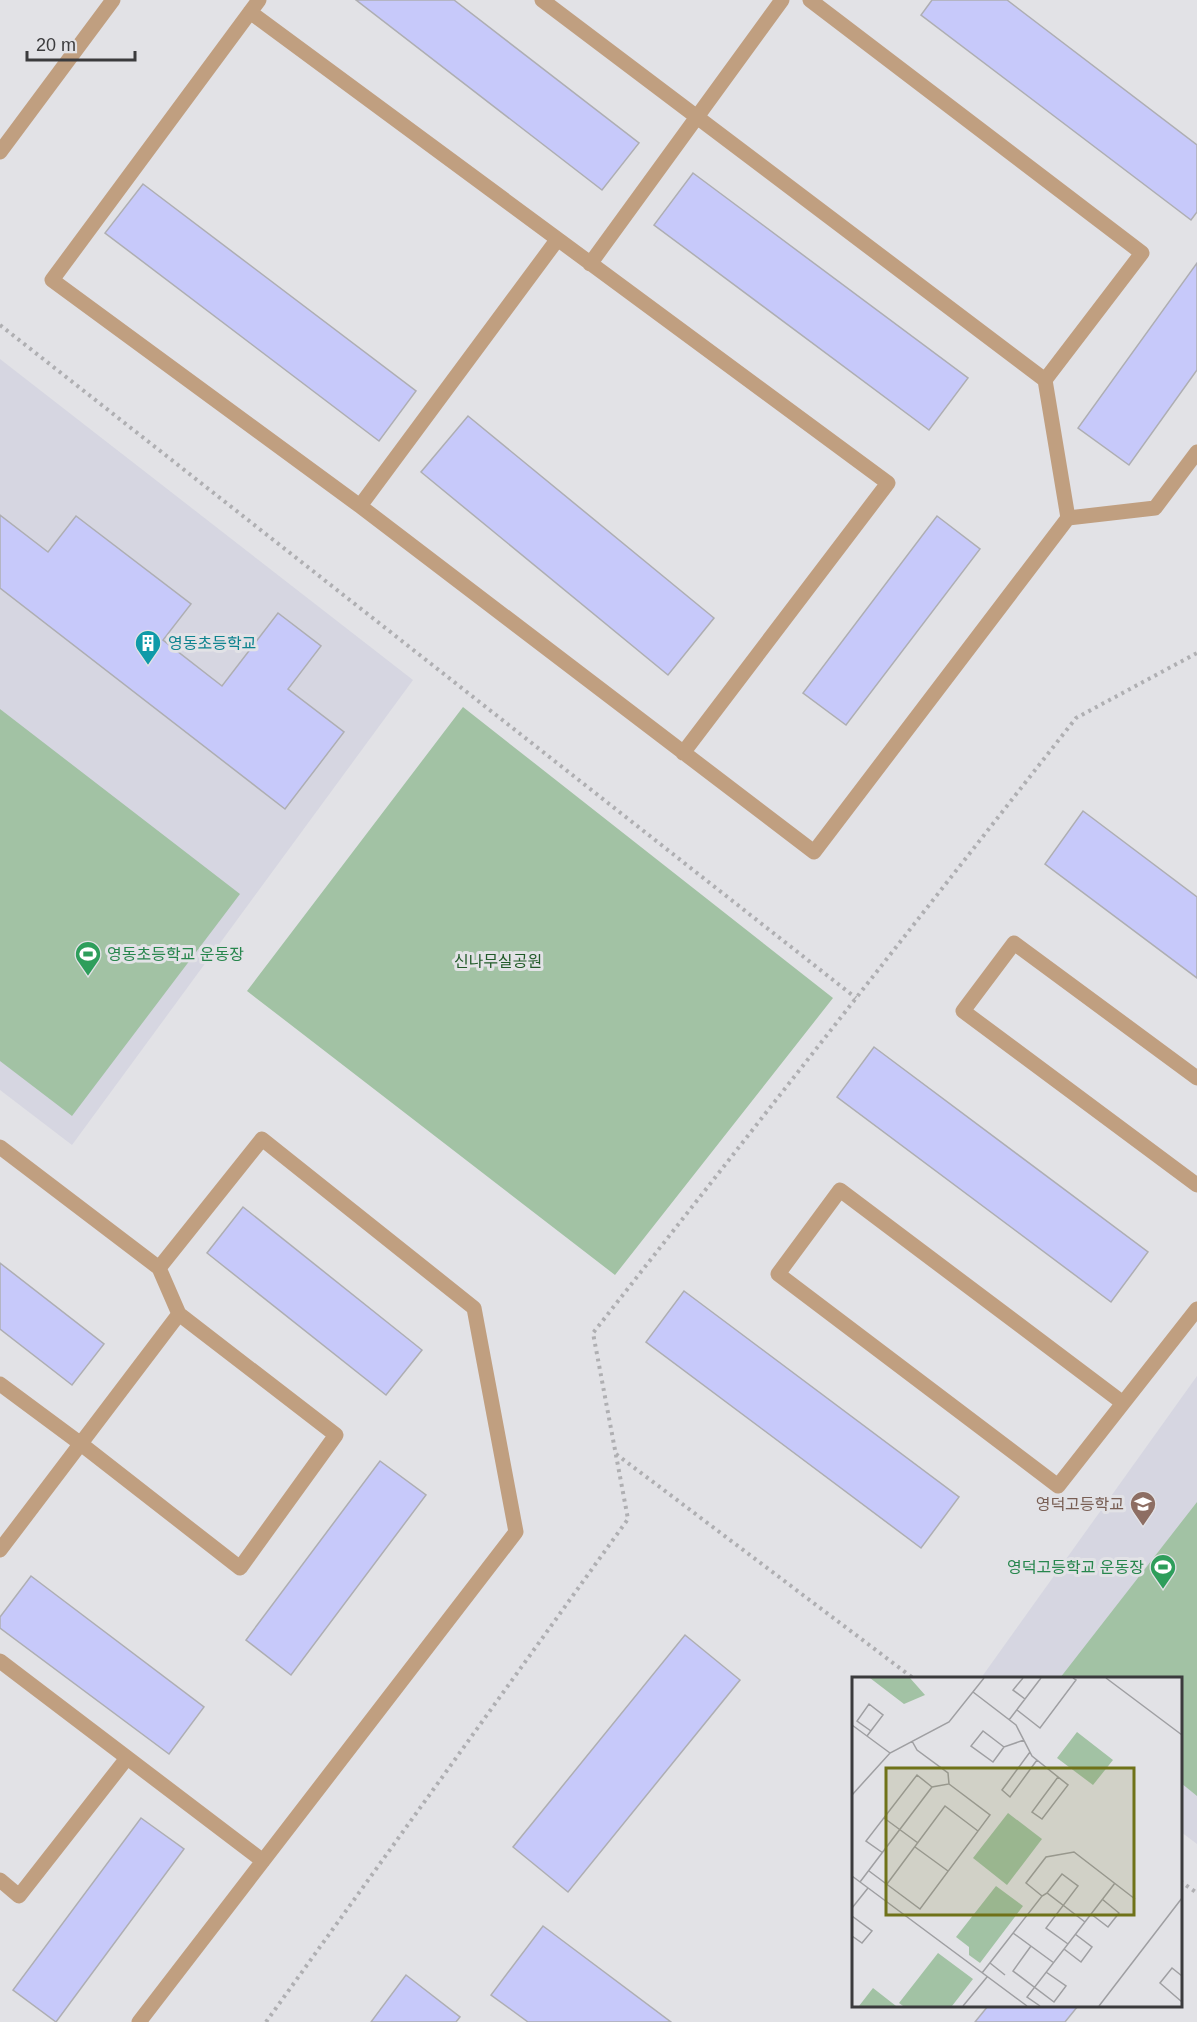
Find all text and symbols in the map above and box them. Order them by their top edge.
scale bar [27,24,135,62]
text: 20 m [36,35,76,55]
building icon: 영동초등학교 [133,628,163,666]
place label: 영동초등학교 [168,635,256,652]
sports icon: 영동초등학교 운동장 [73,939,103,977]
place label: 영동초등학교 운동장 [107,946,244,963]
park label: 신나무실공원 [454,953,542,970]
school or university icon: 영덕고등학교 [1128,1489,1158,1527]
place label: 영덕고등학교 [1036,1496,1124,1513]
sports icon: 영덕고등학교 운동장 [1148,1552,1178,1590]
place label: 영덕고등학교 운동장 [1007,1559,1144,1576]
inset map [852,1677,1182,2007]

